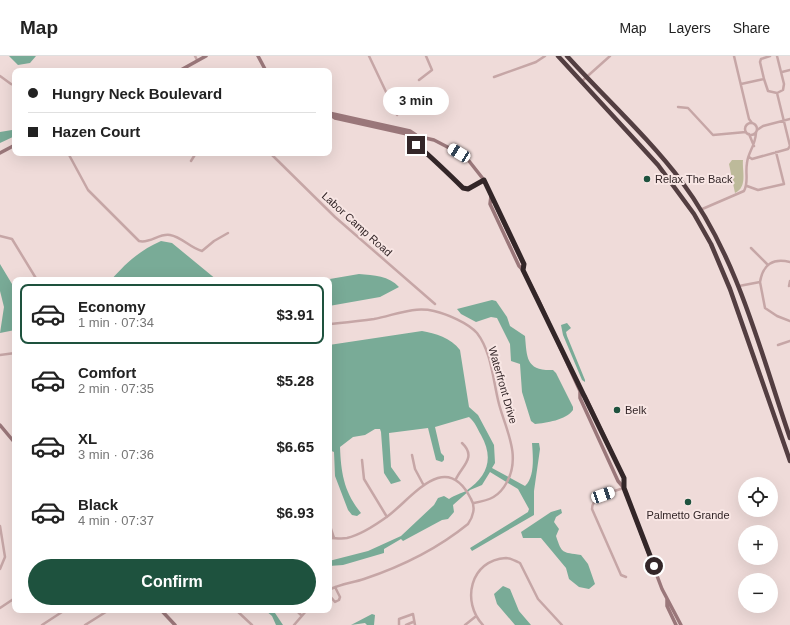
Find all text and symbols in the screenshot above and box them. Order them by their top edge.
text: Map [20,17,58,38]
text: Map [619,20,647,36]
text: Layers [669,20,711,36]
text: Share [733,20,770,36]
text: Hungry Neck Boulevard [52,85,222,102]
callout: 3 min [383,87,449,115]
text: 3 min [399,93,433,108]
text: Hazen Court [52,123,140,140]
route end [407,136,425,154]
car [446,142,472,164]
place label: Relax The Back [655,173,733,185]
marker: Relax The Back [642,174,652,184]
street label: Labor Camp Road [320,189,394,259]
icon: car [30,296,66,332]
text: Economy [78,298,146,315]
text: $3.91 [276,306,314,323]
text: 1 min · 07:34 [78,315,154,330]
street label: Waterfront Drive [486,345,520,425]
icon: car [30,362,66,398]
text: Comfort [78,364,136,381]
text: $5.28 [276,372,314,389]
text: 2 min · 07:35 [78,381,154,396]
place label: Belk [625,404,647,416]
marker: Belk [612,405,622,415]
icon: car [30,428,66,464]
text: XL [78,430,97,447]
text: $6.65 [276,438,314,455]
text: 3 min · 07:36 [78,447,154,462]
map controls [738,477,778,613]
button: locate [738,477,778,517]
car [590,485,616,505]
icon: car [30,494,66,530]
text: Black [78,496,118,513]
marker: Palmetto Grande [683,497,693,507]
text: $6.93 [276,504,314,521]
place label: Palmetto Grande [646,509,730,521]
text: 4 min · 07:37 [78,513,154,528]
button: + [738,525,778,565]
route start [645,557,663,575]
button: Confirm [28,559,316,605]
button: − [738,573,778,613]

